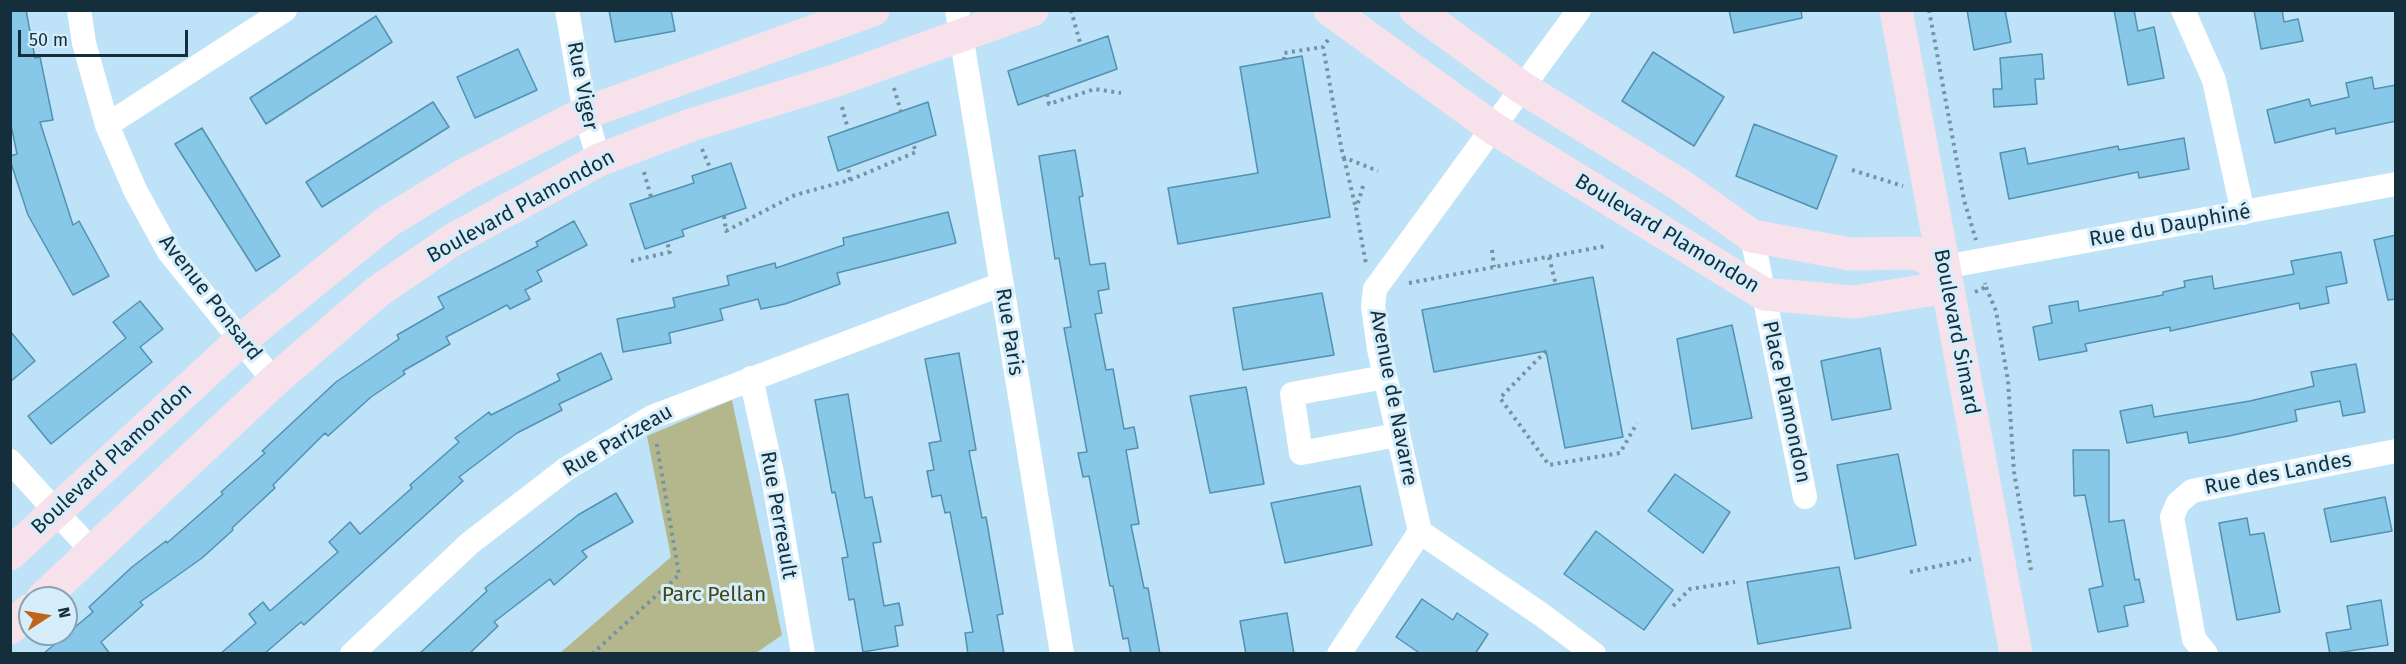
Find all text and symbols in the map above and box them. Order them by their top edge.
scale bar [21,18,190,56]
text: 50 m [29,29,68,51]
street label: Rue Viger [561,40,603,132]
street label: Boulevard Plamondon [423,145,619,269]
street label: Boulevard Plamondon [1570,169,1764,299]
street label: Rue du Dauphiné [2087,199,2253,253]
street label: Avenue Ponsard [153,230,267,366]
street label: Boulevard Simard [1928,247,1984,417]
street label: Rue Paris [990,286,1028,378]
street label: Avenue de Navarre [1364,308,1422,488]
street label: Place Plamondon [1756,319,1816,485]
street label: Boulevard Plamondon [26,378,198,540]
street label: Rue Parizeau [559,400,677,482]
street label: Rue des Landes [2202,447,2354,501]
street label: Rue Perreault [754,449,802,581]
park label: Parc Pellan [662,582,766,608]
north arrow [18,586,78,646]
text: N [54,605,75,620]

